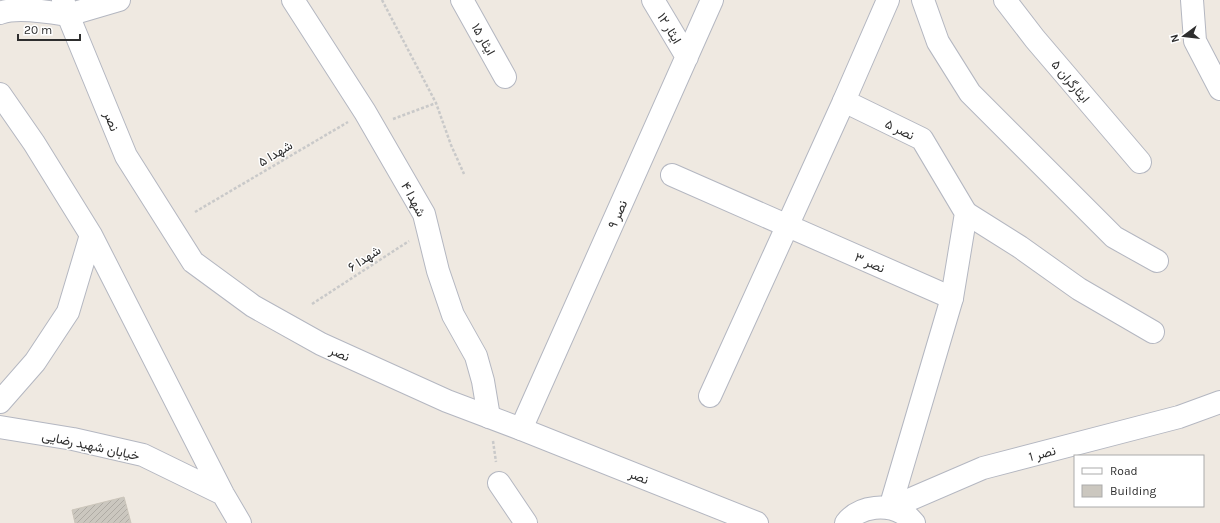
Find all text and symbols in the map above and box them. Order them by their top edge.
street label: ایثار ۱۲ [654,10,685,47]
scale bar [18,16,80,42]
north arrow [1164,16,1204,56]
street label: ایثار ۱۵ [468,21,498,58]
text: 20 m [24,23,52,37]
text: N [1168,33,1182,44]
street label: ایثارگران ۵ [1048,57,1093,106]
street label: نصر [100,108,122,134]
street label: نصر ۵ [882,116,917,144]
street label: شهدا ۵ [255,137,296,170]
street label: شهدا ۴ [397,179,429,220]
street label: نصر ۹ [605,198,631,231]
street label: شهدا ۶ [345,242,384,275]
street label: نصر ۳ [852,249,888,277]
street label: نصر [326,342,352,365]
street label: خیابان شهید رضایی [41,428,141,464]
street label: نصر 1 [1027,443,1058,465]
legend [1074,455,1204,507]
text: Road [1110,464,1138,478]
street label: نصر [625,465,651,488]
text: Building [1110,484,1157,498]

